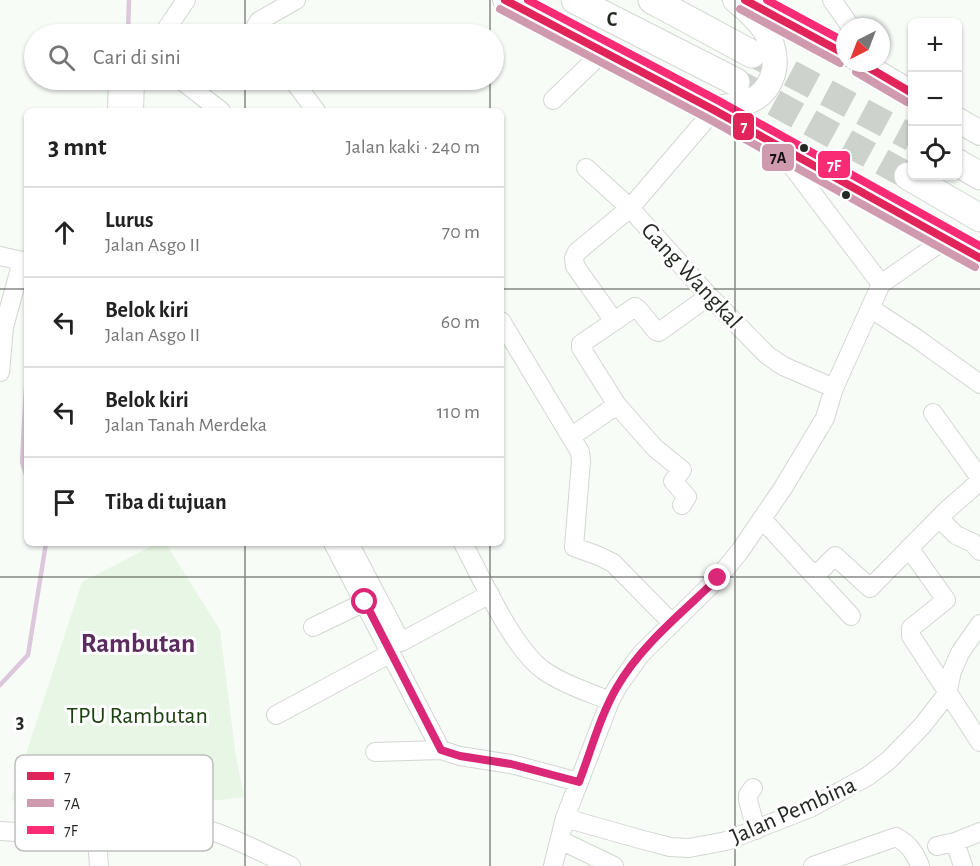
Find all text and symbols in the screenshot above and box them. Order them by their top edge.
text: C [607,10,618,30]
north arrow [836,18,890,72]
map controls [908,18,962,180]
button: + [908,18,962,72]
search box [24,24,504,90]
icon: search [45,41,78,74]
text: Cari di sini [93,46,181,68]
button: − [908,72,962,126]
line badge: 7 [732,112,755,141]
text: 7 [741,119,748,135]
button: locate [908,126,962,180]
text: 3 mnt [48,134,107,160]
text: Jalan kaki · 240 m [346,137,480,157]
unlabelled marker [798,142,810,154]
line badge: 7A [761,143,795,172]
text: 7A [770,150,787,166]
line badge: 7F [817,150,851,179]
text: 7F [827,158,842,174]
unlabelled marker [840,189,852,201]
text: Lurus [105,209,154,231]
icon: ahead [48,216,81,249]
street label: Gang Wangkal [636,218,746,333]
text: 70 m [442,222,480,242]
text: Jalan Asgo II [105,235,200,255]
text: Belok kiri [105,299,189,321]
icon: left [48,306,81,339]
text: 60 m [441,312,480,332]
text: Jalan Asgo II [105,325,200,345]
text: Belok kiri [105,389,189,411]
icon: left [48,396,81,429]
text: 110 m [436,402,480,422]
text: Jalan Tanah Merdeka [105,415,267,435]
icon: arrive [48,486,81,519]
text: Tiba di tujuan [105,491,227,513]
route end [704,564,730,590]
route start [351,588,377,614]
district label: Rambutan [81,630,195,657]
park label: TPU Rambutan [66,704,208,728]
text: 3 [16,712,24,732]
legend [15,755,213,851]
text: 7 [64,769,71,785]
street label: Jalan Pembina [727,773,860,849]
text: 7A [64,796,80,812]
text: 7F [64,823,79,839]

